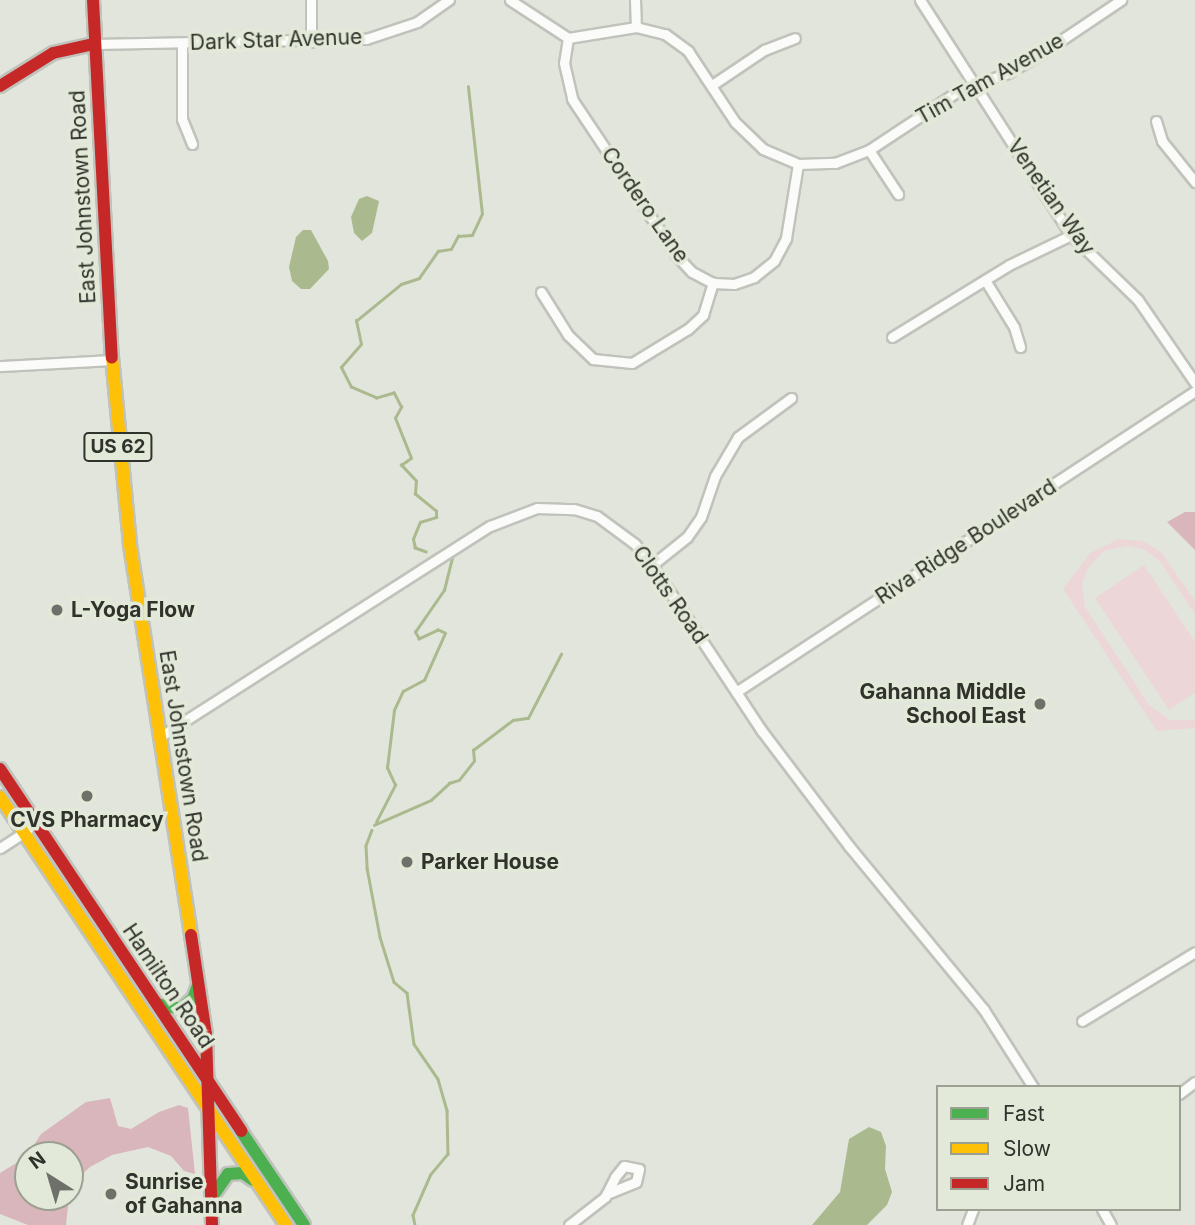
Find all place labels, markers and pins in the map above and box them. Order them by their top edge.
place label: L-Yoga Flow [71,597,195,623]
marker: L-Yoga Flow [49,602,65,618]
place label: Gahanna Middle School East [860,679,1026,729]
marker: Gahanna Middle School East [1032,696,1048,712]
marker: CVS Pharmacy [79,788,95,804]
place label: CVS Pharmacy [10,807,164,833]
place label: Parker House [421,849,559,875]
marker: Parker House [399,854,415,870]
place label: Sunrise of Gahanna [125,1169,243,1219]
marker: Sunrise of Gahanna [103,1186,119,1202]

